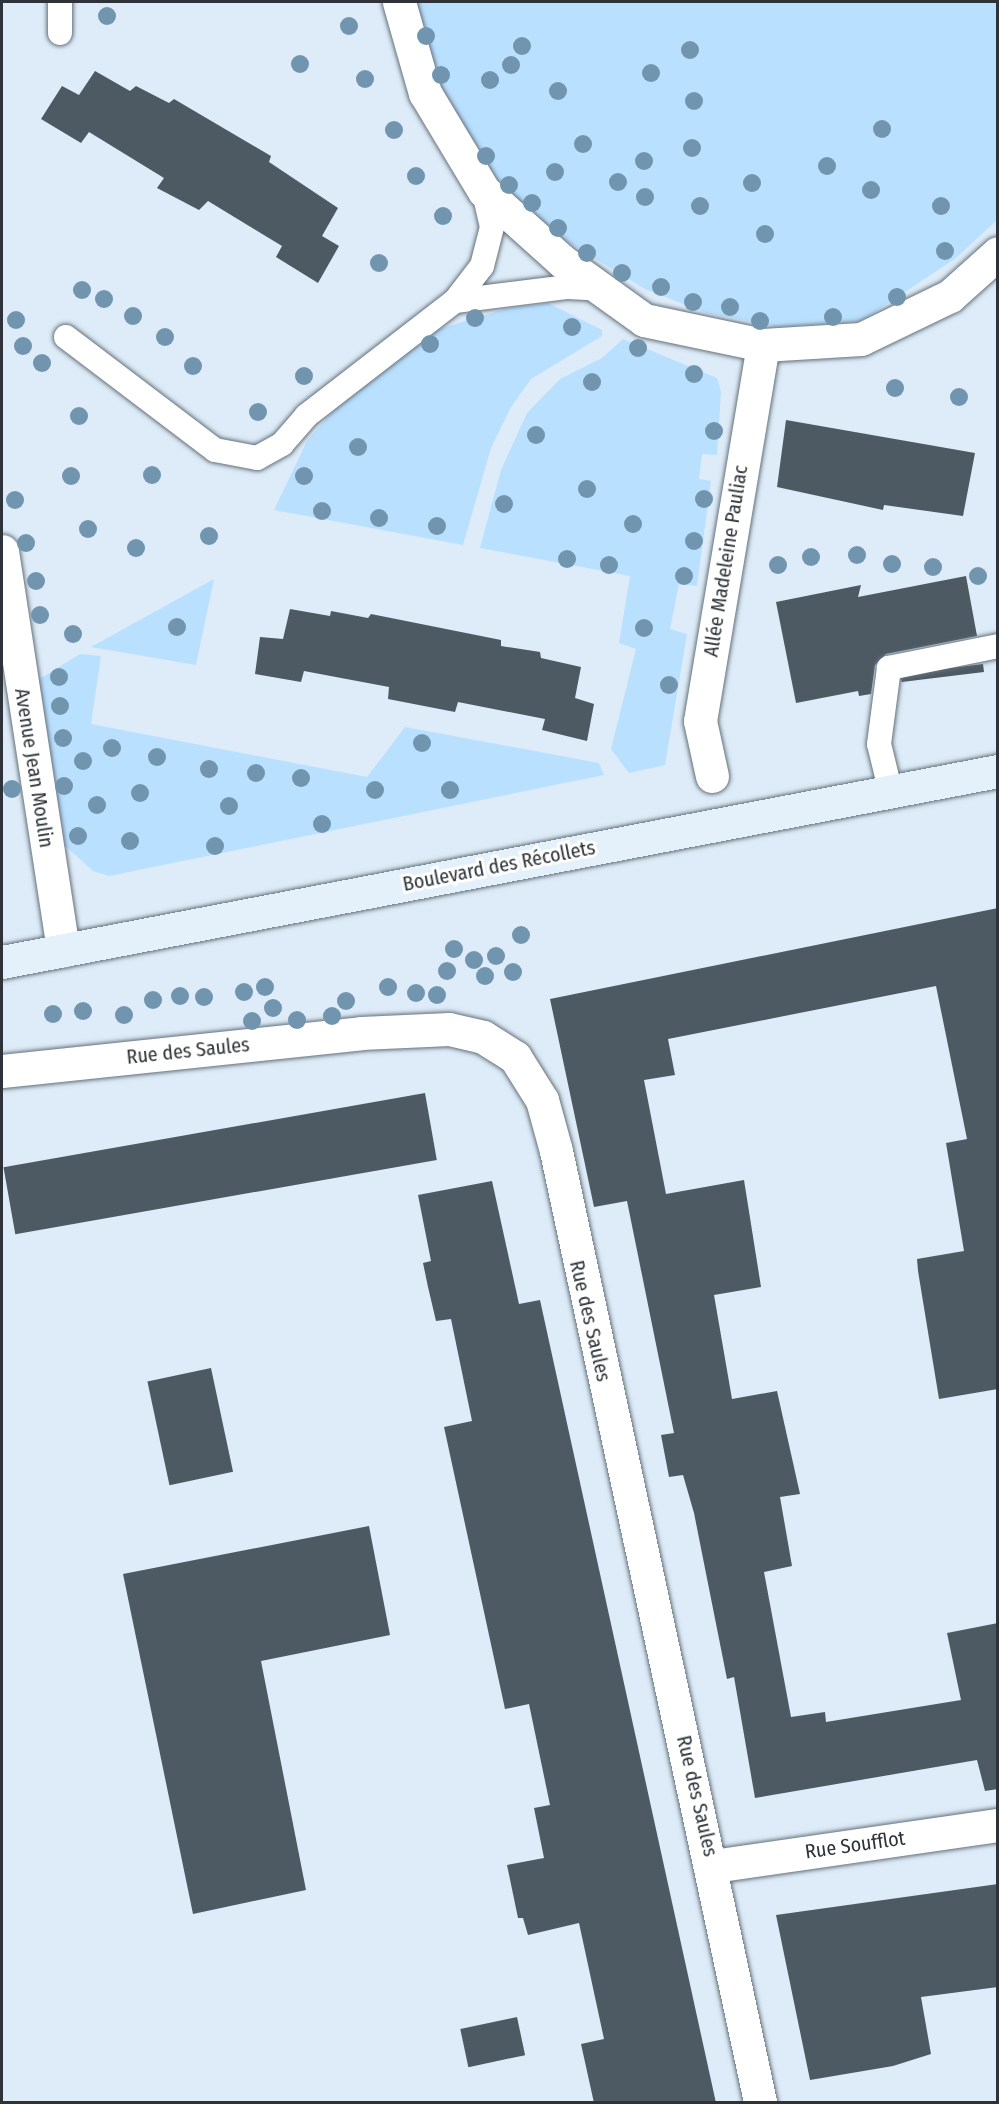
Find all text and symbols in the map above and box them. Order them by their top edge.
street label: Allée Madeleine Pauliac [699,463,753,659]
street label: Avenue Jean Moulin [10,687,58,849]
street label: Boulevard des Récollets [401,836,597,896]
street label: Rue des Saules [125,1033,251,1069]
street label: Rue des Saules [564,1258,616,1384]
street label: Rue des Saules [671,1733,723,1859]
street label: Rue Soufflot [803,1826,907,1864]

